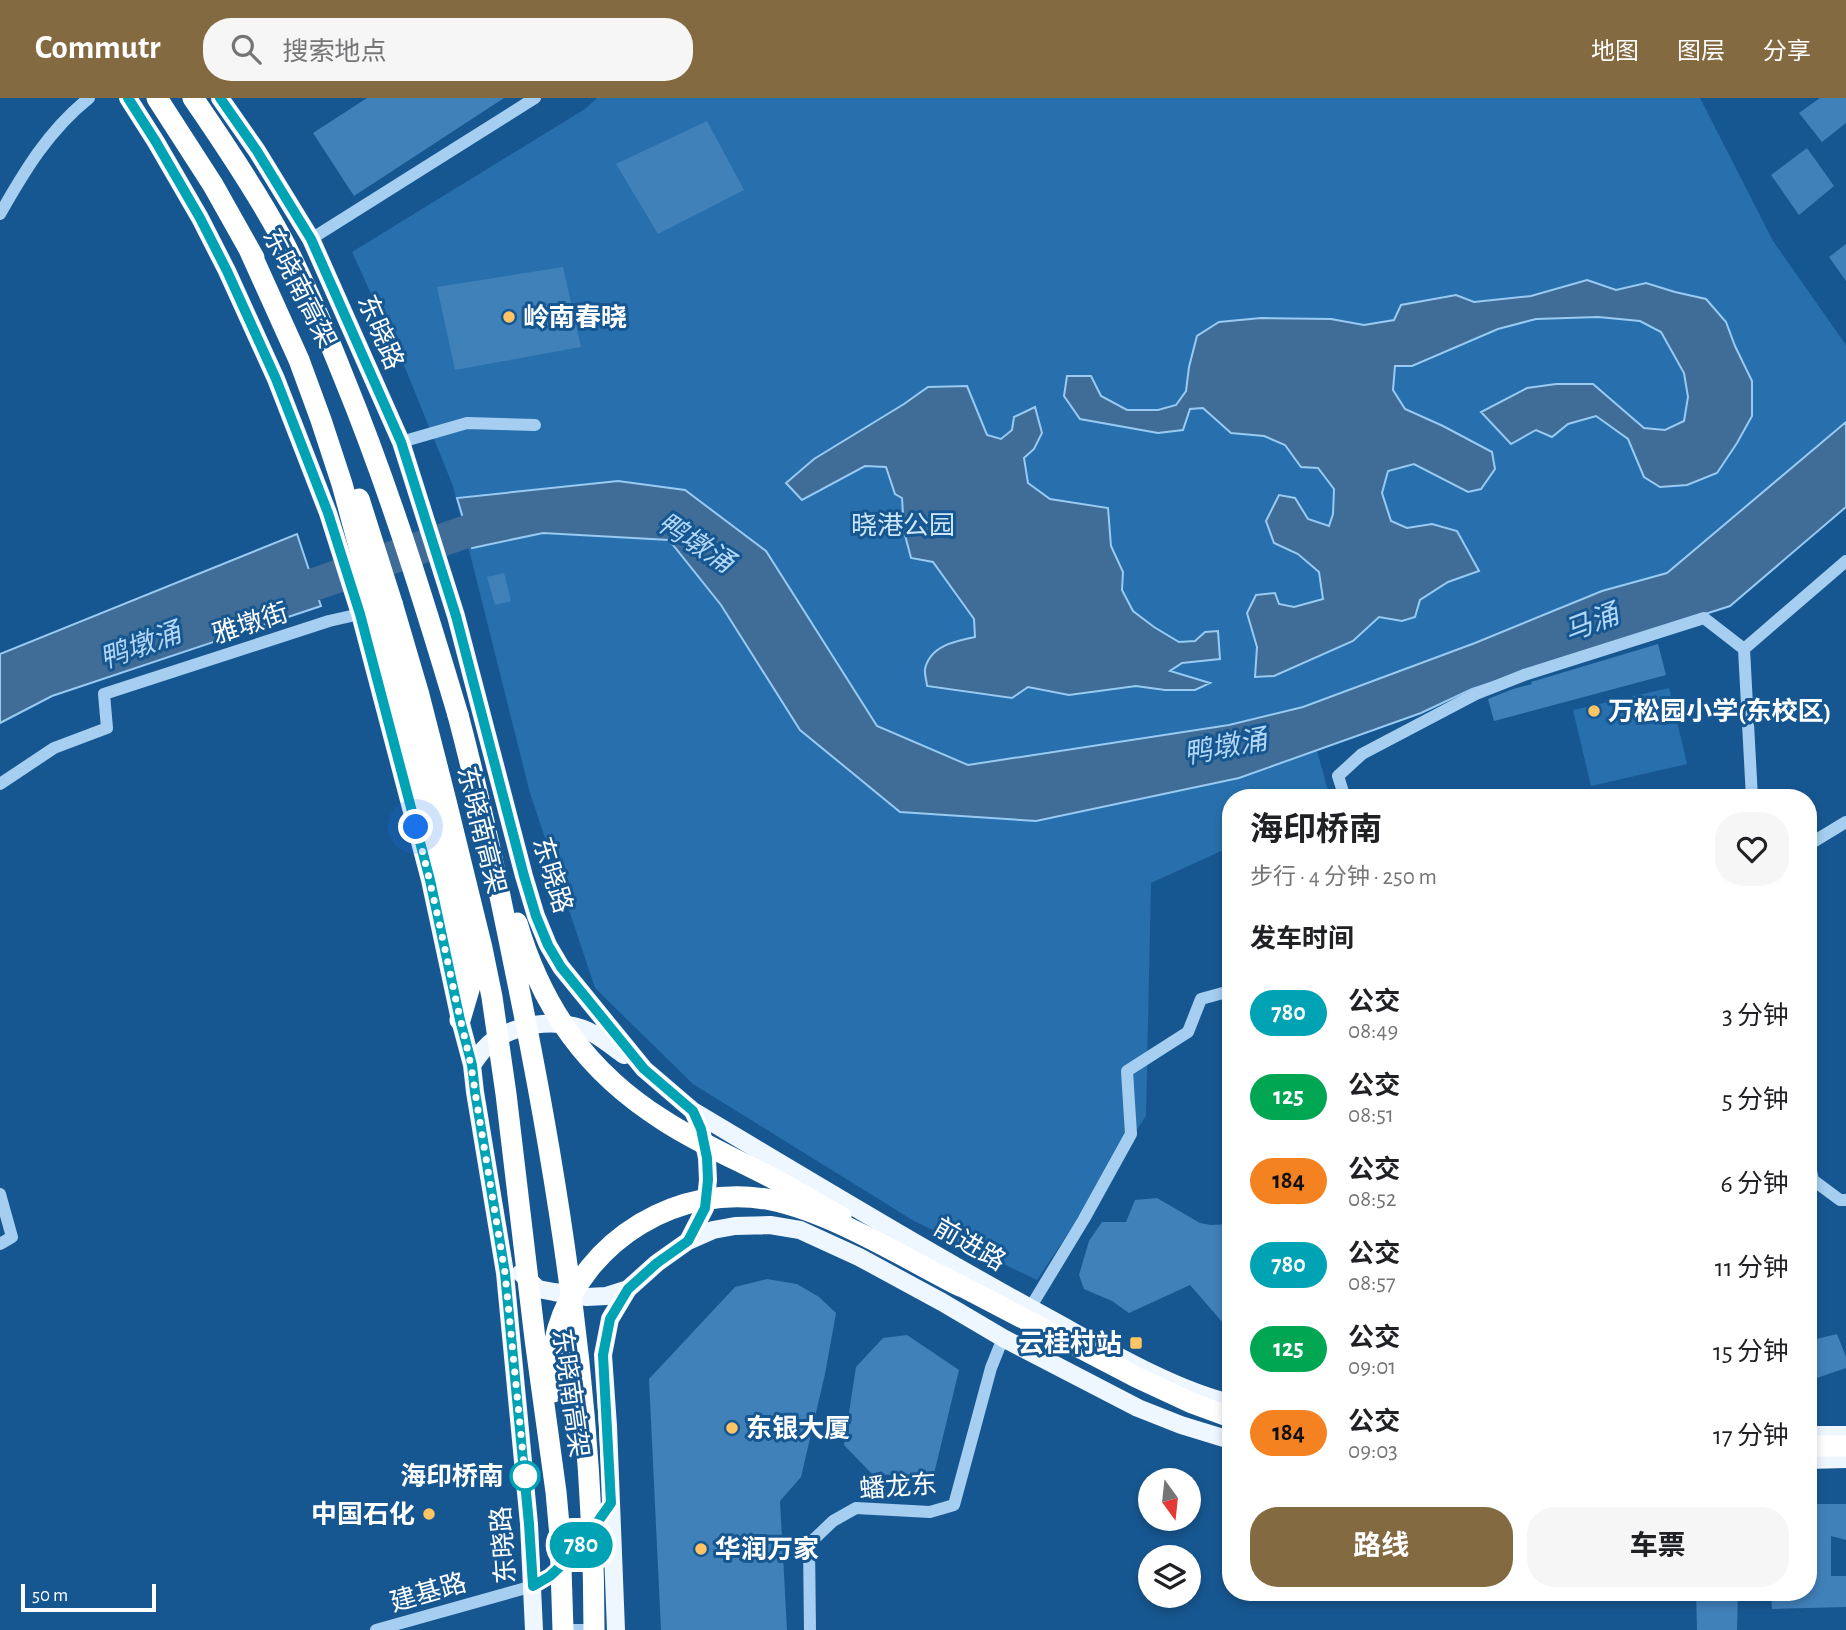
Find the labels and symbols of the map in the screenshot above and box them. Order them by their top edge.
street label: 东晓南高架 [258,224,341,352]
street label: 东晓路 [353,291,408,373]
place label: 岭南春晓 [523,303,627,331]
marker: 岭南春晓 [501,309,517,325]
water label: 鸭墩涌 [652,507,741,580]
park label: 晓港公园 [851,512,955,539]
street label: 雅墩街 [209,598,291,648]
water label: 马涌 [1560,598,1626,647]
water label: 鸭墩涌 [96,616,188,674]
place label: 万松园小学(东校区) [1608,697,1831,725]
marker: 万松园小学(东校区) [1586,703,1602,719]
water label: 鸭墩涌 [1181,724,1272,770]
street label: 东晓南高架 [453,764,510,896]
your location [398,809,433,844]
street label: 东晓路 [528,834,577,916]
street label: 前进路 [929,1213,1010,1276]
street label: 东晓南高架 [548,1327,593,1459]
place label: 云桂村站 [1018,1329,1122,1357]
marker: 云桂村站 [1128,1335,1144,1351]
place label: 东银大厦 [746,1414,850,1442]
marker: 东银大厦 [724,1420,740,1436]
marker: 海印桥南 [510,1461,540,1491]
place label: 海印桥南 [400,1462,504,1490]
north arrow [1138,1468,1200,1531]
street label: 蟠龙东 [858,1469,938,1503]
place label: 中国石化 [311,1500,415,1528]
street label: 东晓路 [487,1505,520,1585]
marker: 中国石化 [421,1506,437,1522]
line badge: 780 [541,1522,621,1568]
place label: 华润万家 [715,1535,819,1563]
marker: 华润万家 [693,1541,709,1557]
street label: 建基路 [387,1568,469,1616]
scale bar [21,1581,156,1613]

